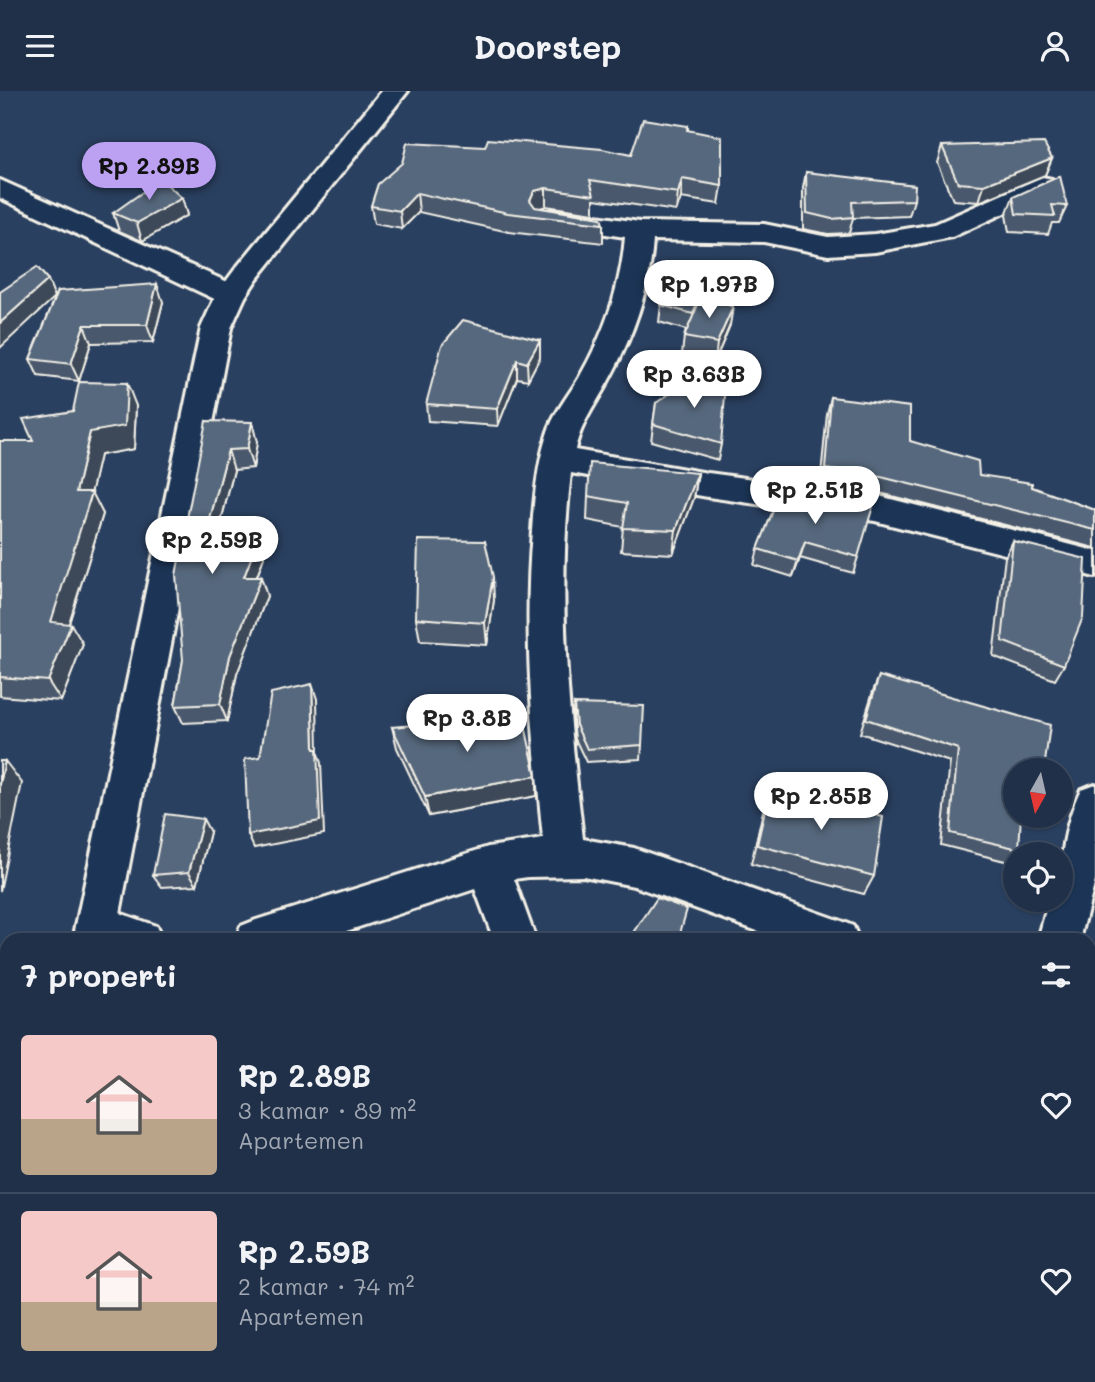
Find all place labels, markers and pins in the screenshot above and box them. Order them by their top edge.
pin: Rp 2.89B [77,143,221,202]
pin: Rp 1.97B [637,261,781,320]
pin: Rp 3.63B [622,351,766,410]
pin: Rp 2.51B [743,467,887,526]
pin: Rp 2.59B [140,517,284,576]
pin: Rp 3.8B [402,695,532,754]
pin: Rp 2.85B [749,773,893,832]

